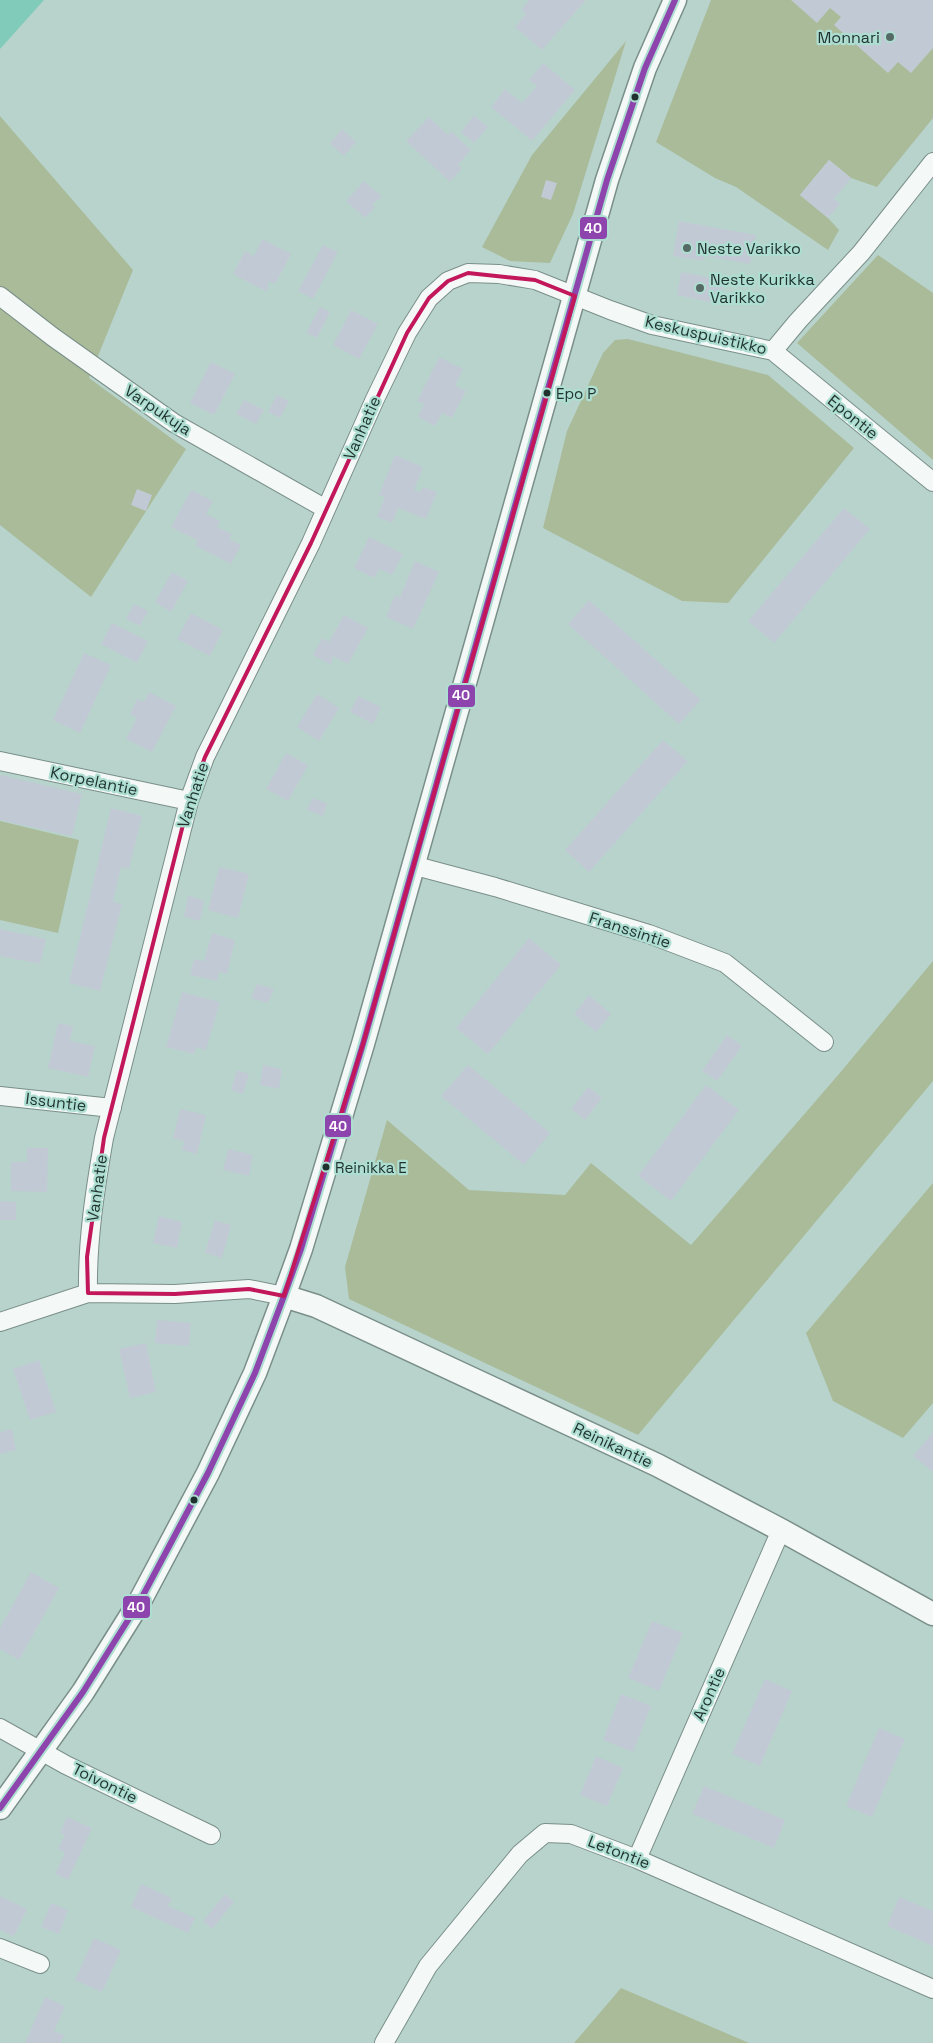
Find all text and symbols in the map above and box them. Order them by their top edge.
place label: Monnari [818,27,880,48]
marker: Monnari [884,31,896,43]
unlabelled marker [630,92,640,102]
line badge: 40 [579,216,608,240]
text: 40 [584,219,602,237]
place label: Neste Varikko [697,238,801,259]
marker: Neste Varikko [681,242,693,254]
place label: Neste Kurikka Varikko [710,269,815,308]
marker: Neste Kurikka Varikko [694,282,706,294]
street label: Keskuspuistikko [643,311,769,359]
street label: Varpukuja [121,380,195,440]
place label: Epo P [556,384,596,403]
marker: Epo P [542,388,552,398]
street label: Epontie [823,390,883,444]
street label: Vanhatie [339,393,385,463]
line badge: 40 [447,684,476,708]
text: 40 [452,686,470,704]
street label: Vanhatie [173,760,213,830]
street label: Korpelantie [48,762,140,800]
street label: Franssintie [587,907,673,953]
street label: Issuntie [24,1088,88,1116]
line badge: 40 [324,1114,352,1138]
text: 40 [329,1117,347,1135]
street label: Vanhatie [82,1153,112,1223]
place label: Reinikka E [335,1158,407,1177]
marker: Reinikka E [321,1162,331,1172]
street label: Reinikantie [570,1417,656,1473]
unlabelled marker [189,1495,199,1505]
line badge: 40 [122,1595,151,1619]
text: 40 [127,1598,145,1616]
street label: Arontie [688,1664,730,1724]
street label: Toivontie [69,1758,141,1808]
street label: Letontie [585,1831,653,1873]

